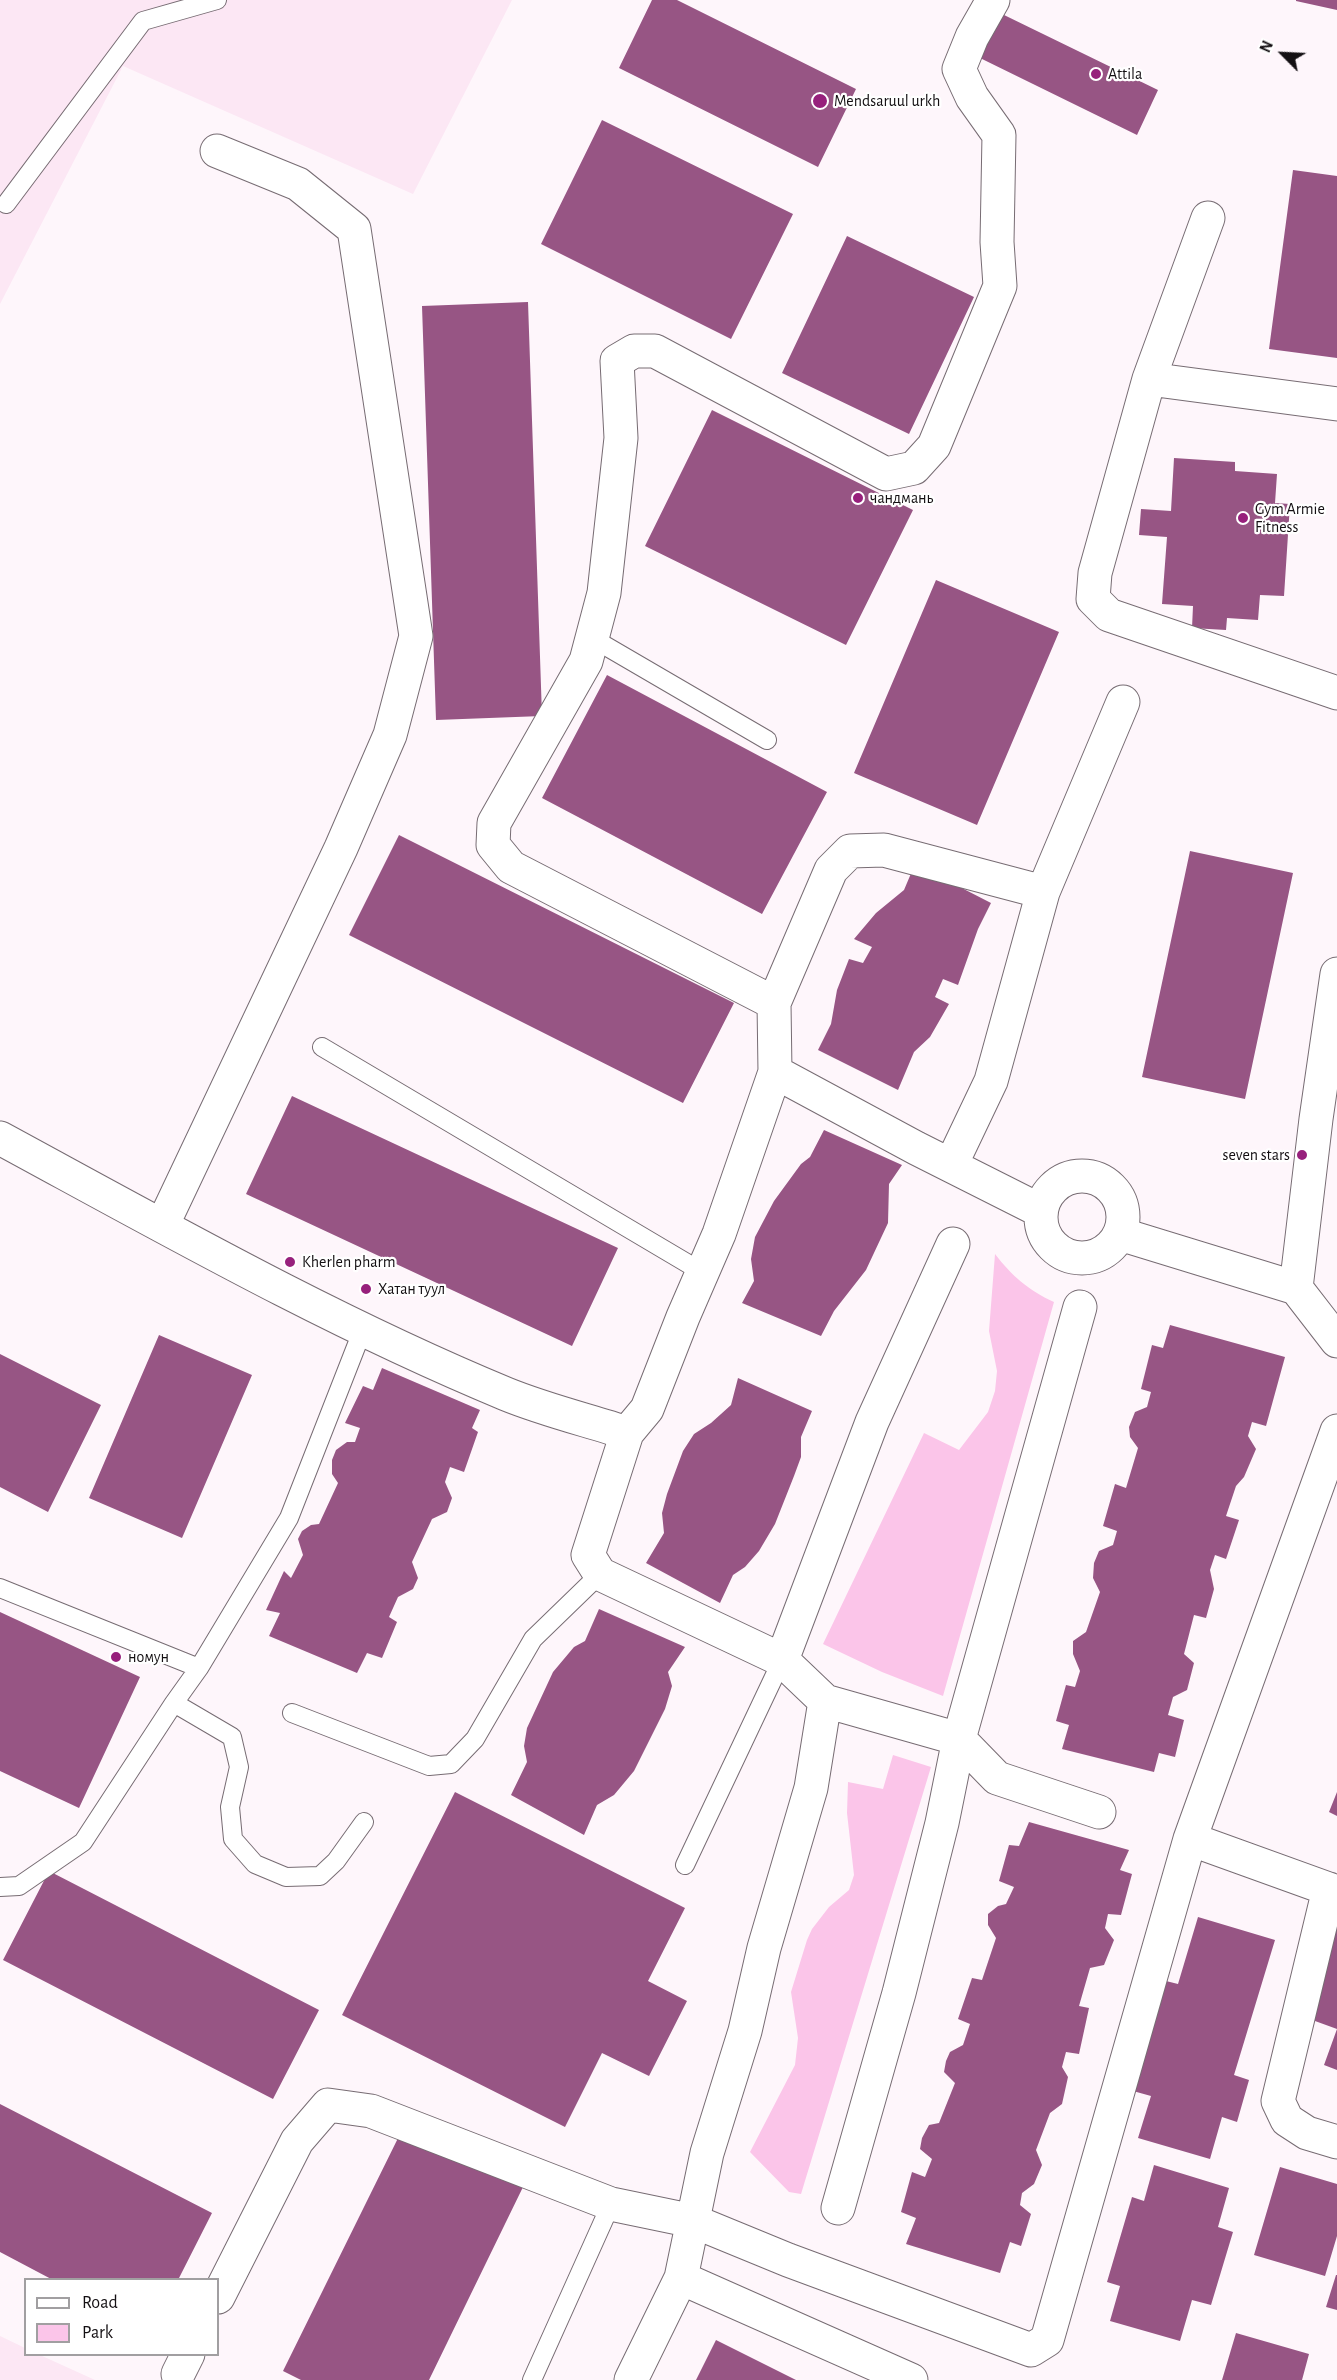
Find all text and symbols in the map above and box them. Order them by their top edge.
north arrow [1253,24,1313,84]
text: N [1257,38,1276,55]
place label: Attila [1108,64,1142,84]
marker: Attila [1089,67,1103,81]
place label: Mendsaruul urkh [834,91,940,111]
marker: Mendsaruul urkh [811,92,829,110]
place label: чандмань [870,488,933,508]
marker: чандмань [851,491,865,505]
place label: Gym Armie Fitness [1255,499,1325,537]
marker: Gym Armie Fitness [1236,511,1250,525]
place label: seven stars [1223,1145,1290,1165]
marker: seven stars [1295,1148,1309,1162]
place label: Kherlen pharm [302,1252,396,1272]
marker: Kherlen pharm [283,1255,297,1269]
place label: Хатан туул [378,1279,445,1299]
marker: Хатан туул [359,1282,373,1296]
place label: номун [128,1647,169,1667]
marker: номун [109,1650,123,1664]
legend [24,2278,219,2356]
text: Road [82,2294,118,2312]
text: Park [82,2324,113,2342]

